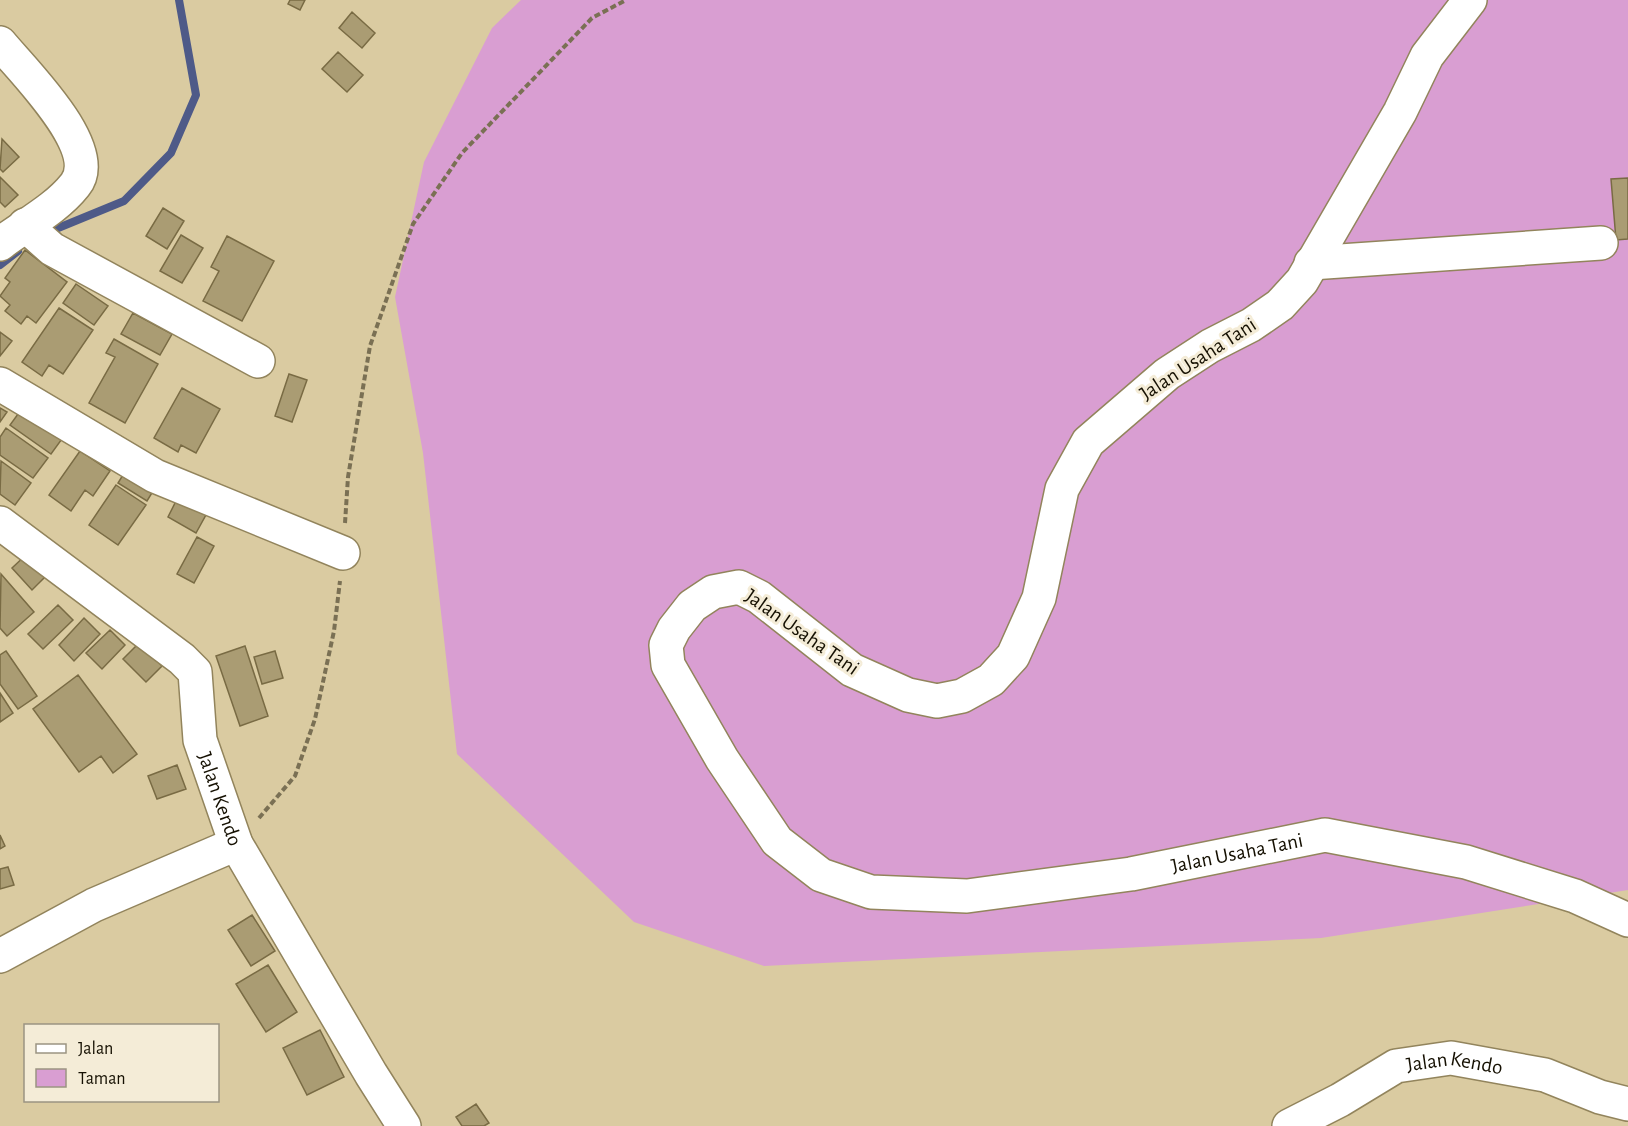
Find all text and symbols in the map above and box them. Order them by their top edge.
street label: Jalan Usaha Tani [1136,314,1260,404]
street label: Jalan Usaha Tani [741,585,863,679]
street label: Jalan Kendo [194,749,246,848]
street label: Jalan Usaha Tani [1169,829,1305,876]
legend [24,1024,219,1102]
text: Jalan [78,1040,113,1058]
street label: Jalan Kendo [1405,1048,1504,1078]
text: Taman [78,1070,126,1088]

